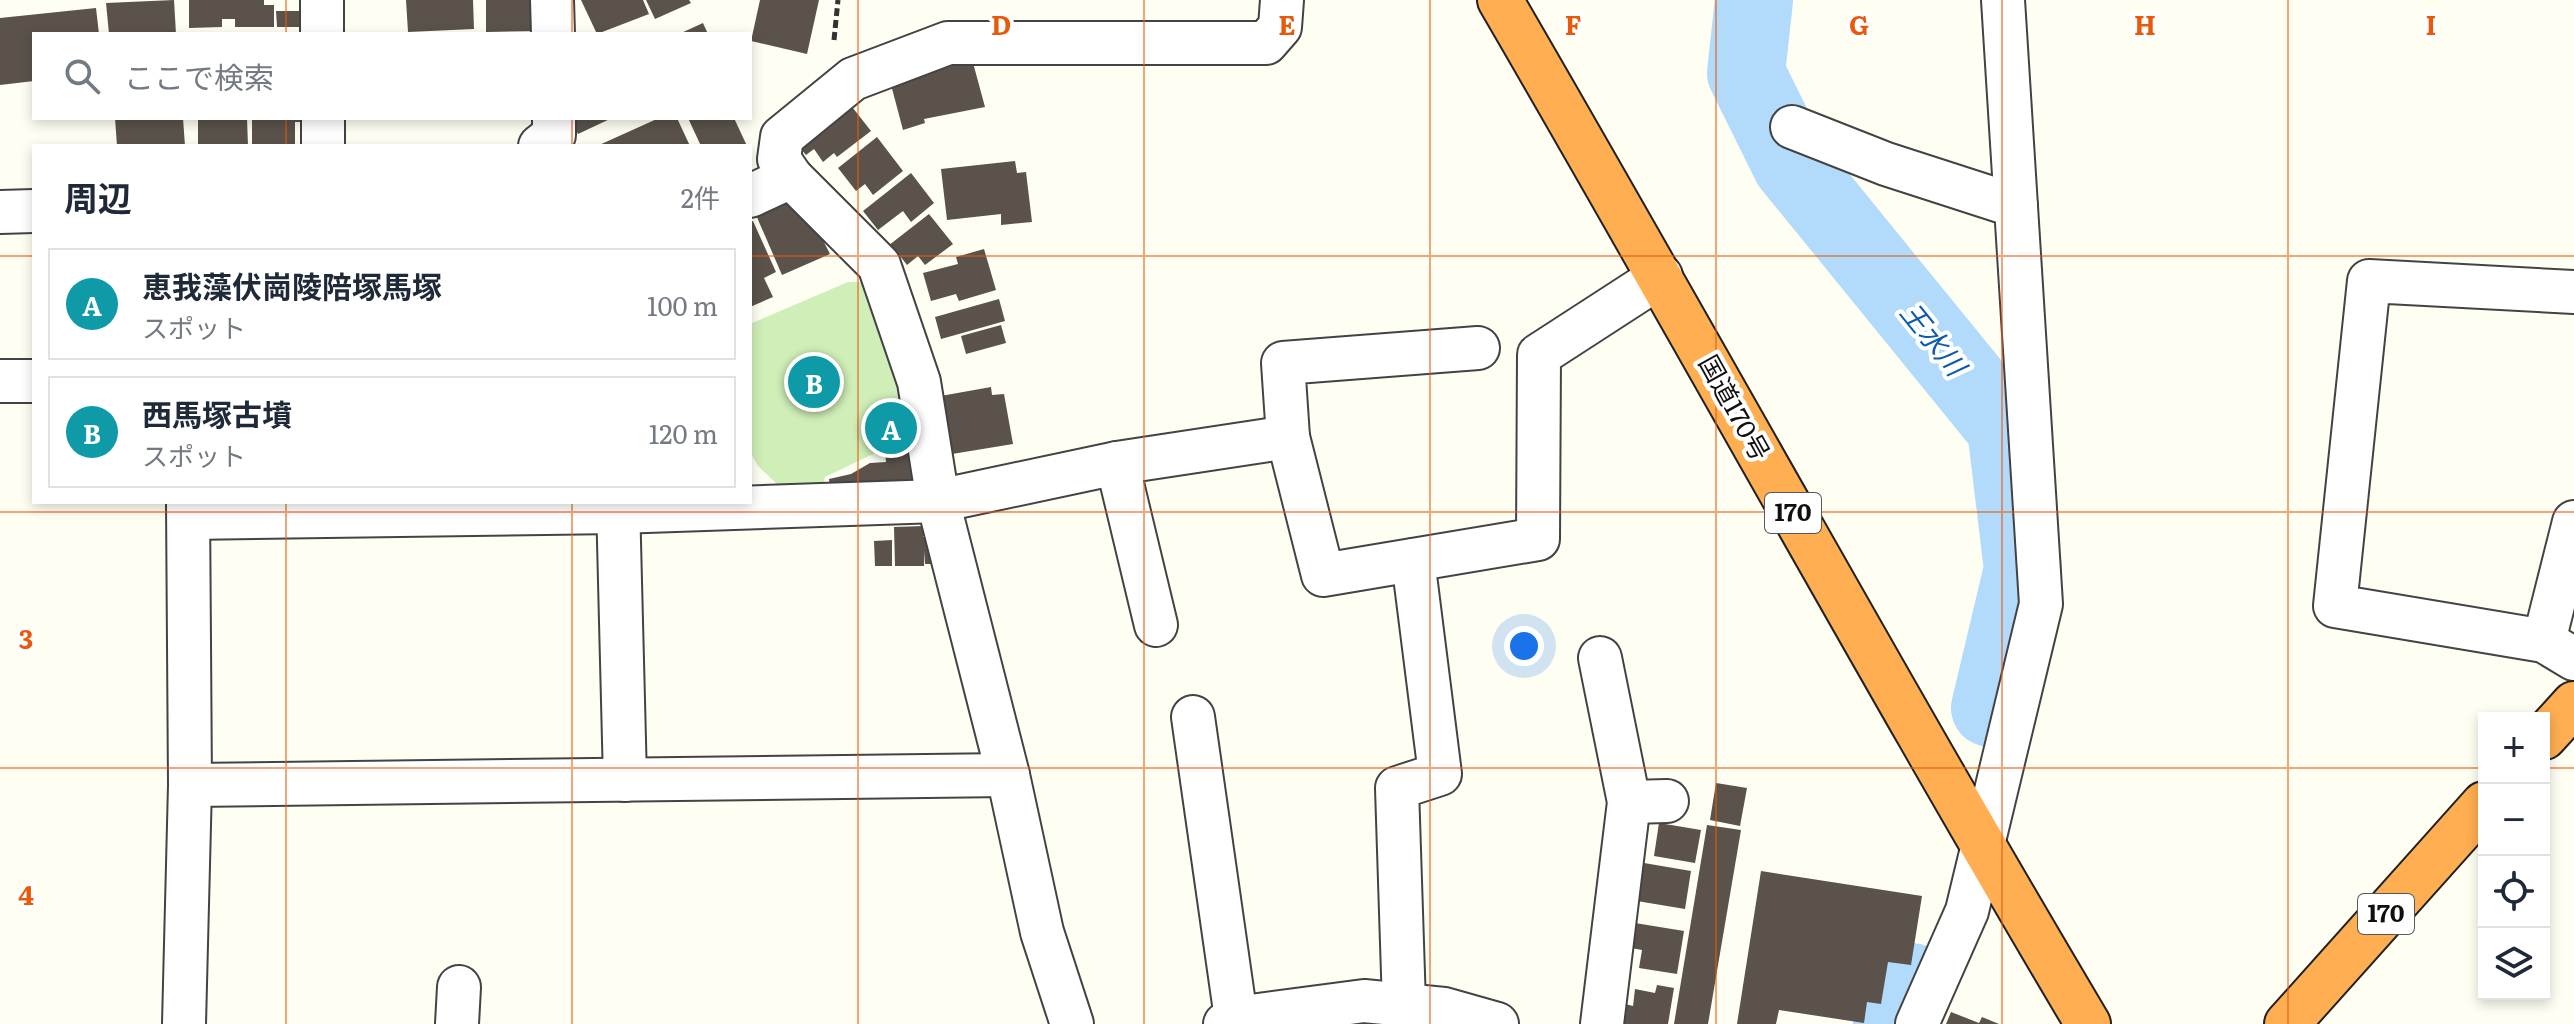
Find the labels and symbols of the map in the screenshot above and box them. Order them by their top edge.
text: D [991,4,1011,43]
text: E [1278,4,1296,43]
text: F [1565,4,1581,43]
text: G [1849,4,1869,43]
text: H [2134,4,2156,43]
text: I [2426,4,2436,43]
water label: 王水川 [1892,292,1979,386]
street label: 国道170号 [1691,347,1781,467]
pin: B [788,352,840,412]
pin: A [865,398,917,458]
road number: 170 [1765,493,1821,533]
text: 3 [19,618,33,657]
your location [1504,626,1544,666]
text: 4 [18,874,34,913]
road number: 170 [2358,894,2414,934]

